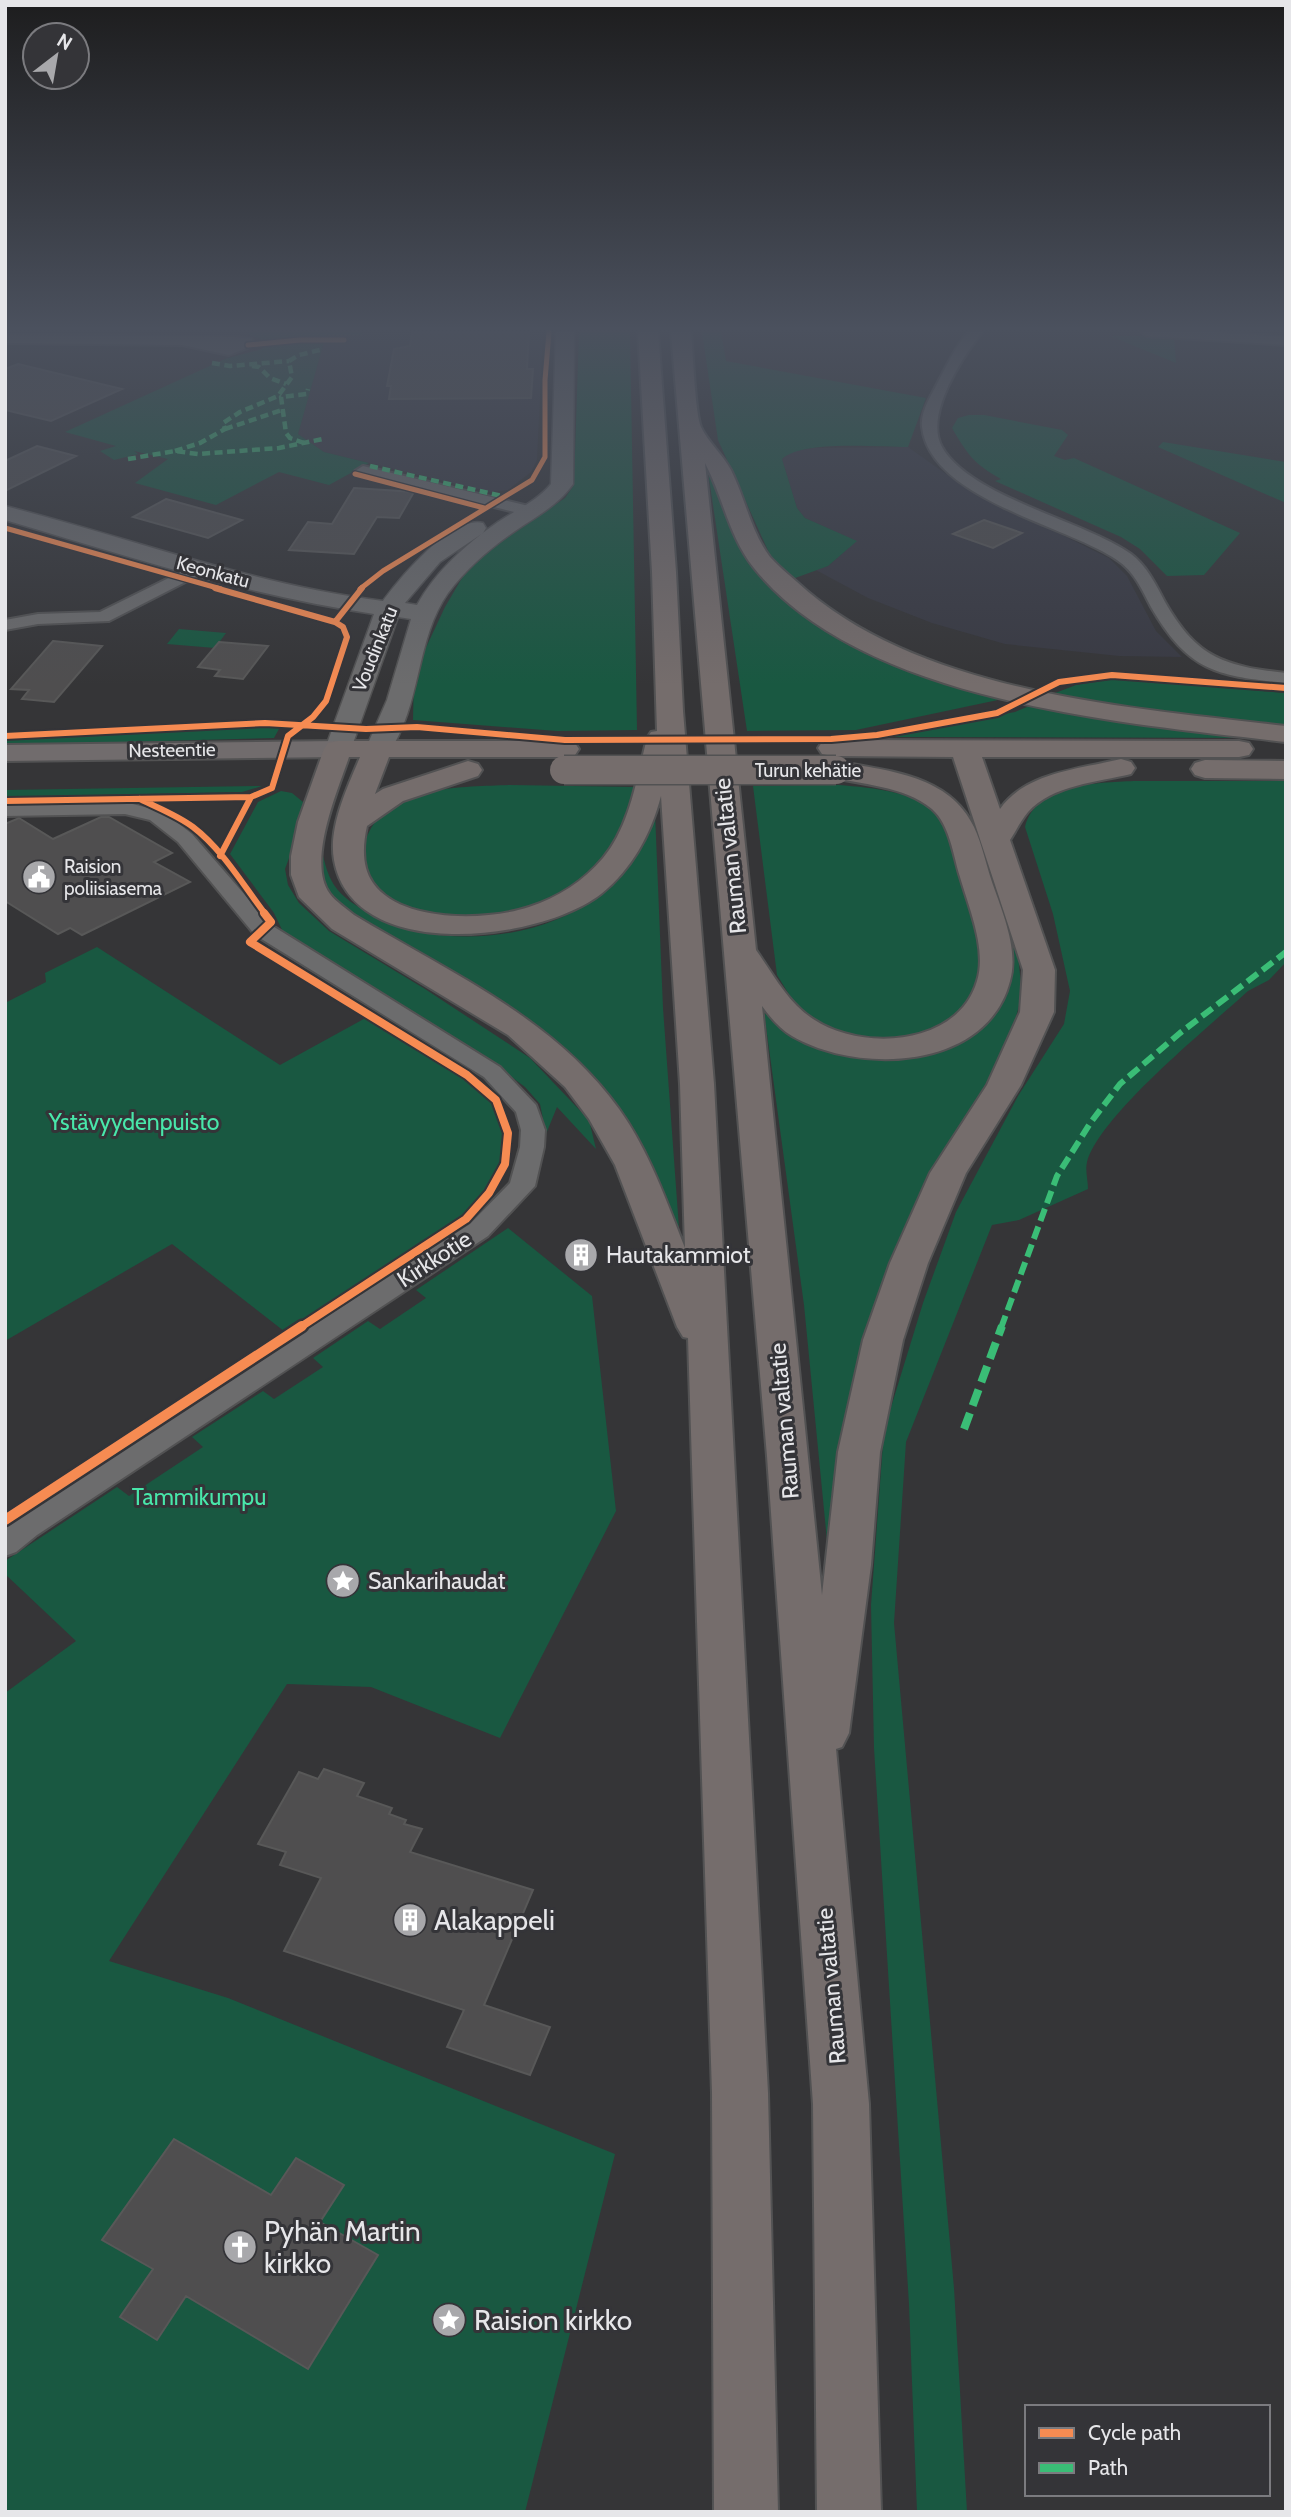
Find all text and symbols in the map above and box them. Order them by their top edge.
north arrow [21,21,91,91]
text: N [53,29,76,55]
street label: Keonkatu [174,551,252,593]
street label: Voudinkatu [348,603,402,695]
street label: Nesteentie [128,738,216,762]
street label: Turun kehätie [755,759,862,782]
street label: Rauman valtatie [708,776,752,935]
place label: Raision poliisiasema [64,855,162,900]
public building icon: Raision poliisiasema [20,858,58,896]
park label: Ystävyydenpuisto [48,1108,219,1136]
street label: Kirkkotie [392,1225,476,1293]
building icon: Hautakammiot [562,1236,600,1274]
place label: Hautakammiot [606,1241,751,1269]
street label: Rauman valtatie [763,1342,805,1500]
park label: Tammikumpu [132,1483,266,1511]
place icon: Sankarihaudat [324,1562,362,1600]
place label: Sankarihaudat [368,1567,506,1595]
building icon: Alakappeli [391,1901,429,1939]
place label: Alakappeli [434,1903,555,1937]
street label: Rauman valtatie [810,1907,852,2065]
place label: Pyhän Martin kirkko [264,2214,421,2280]
church icon: Pyhän Martin kirkko [221,2228,259,2266]
place icon: Raision kirkko [430,2301,468,2339]
place label: Raision kirkko [474,2303,632,2337]
legend [1025,2405,1270,2496]
text: Cycle path [1088,2420,1181,2445]
text: Path [1088,2455,1128,2480]

